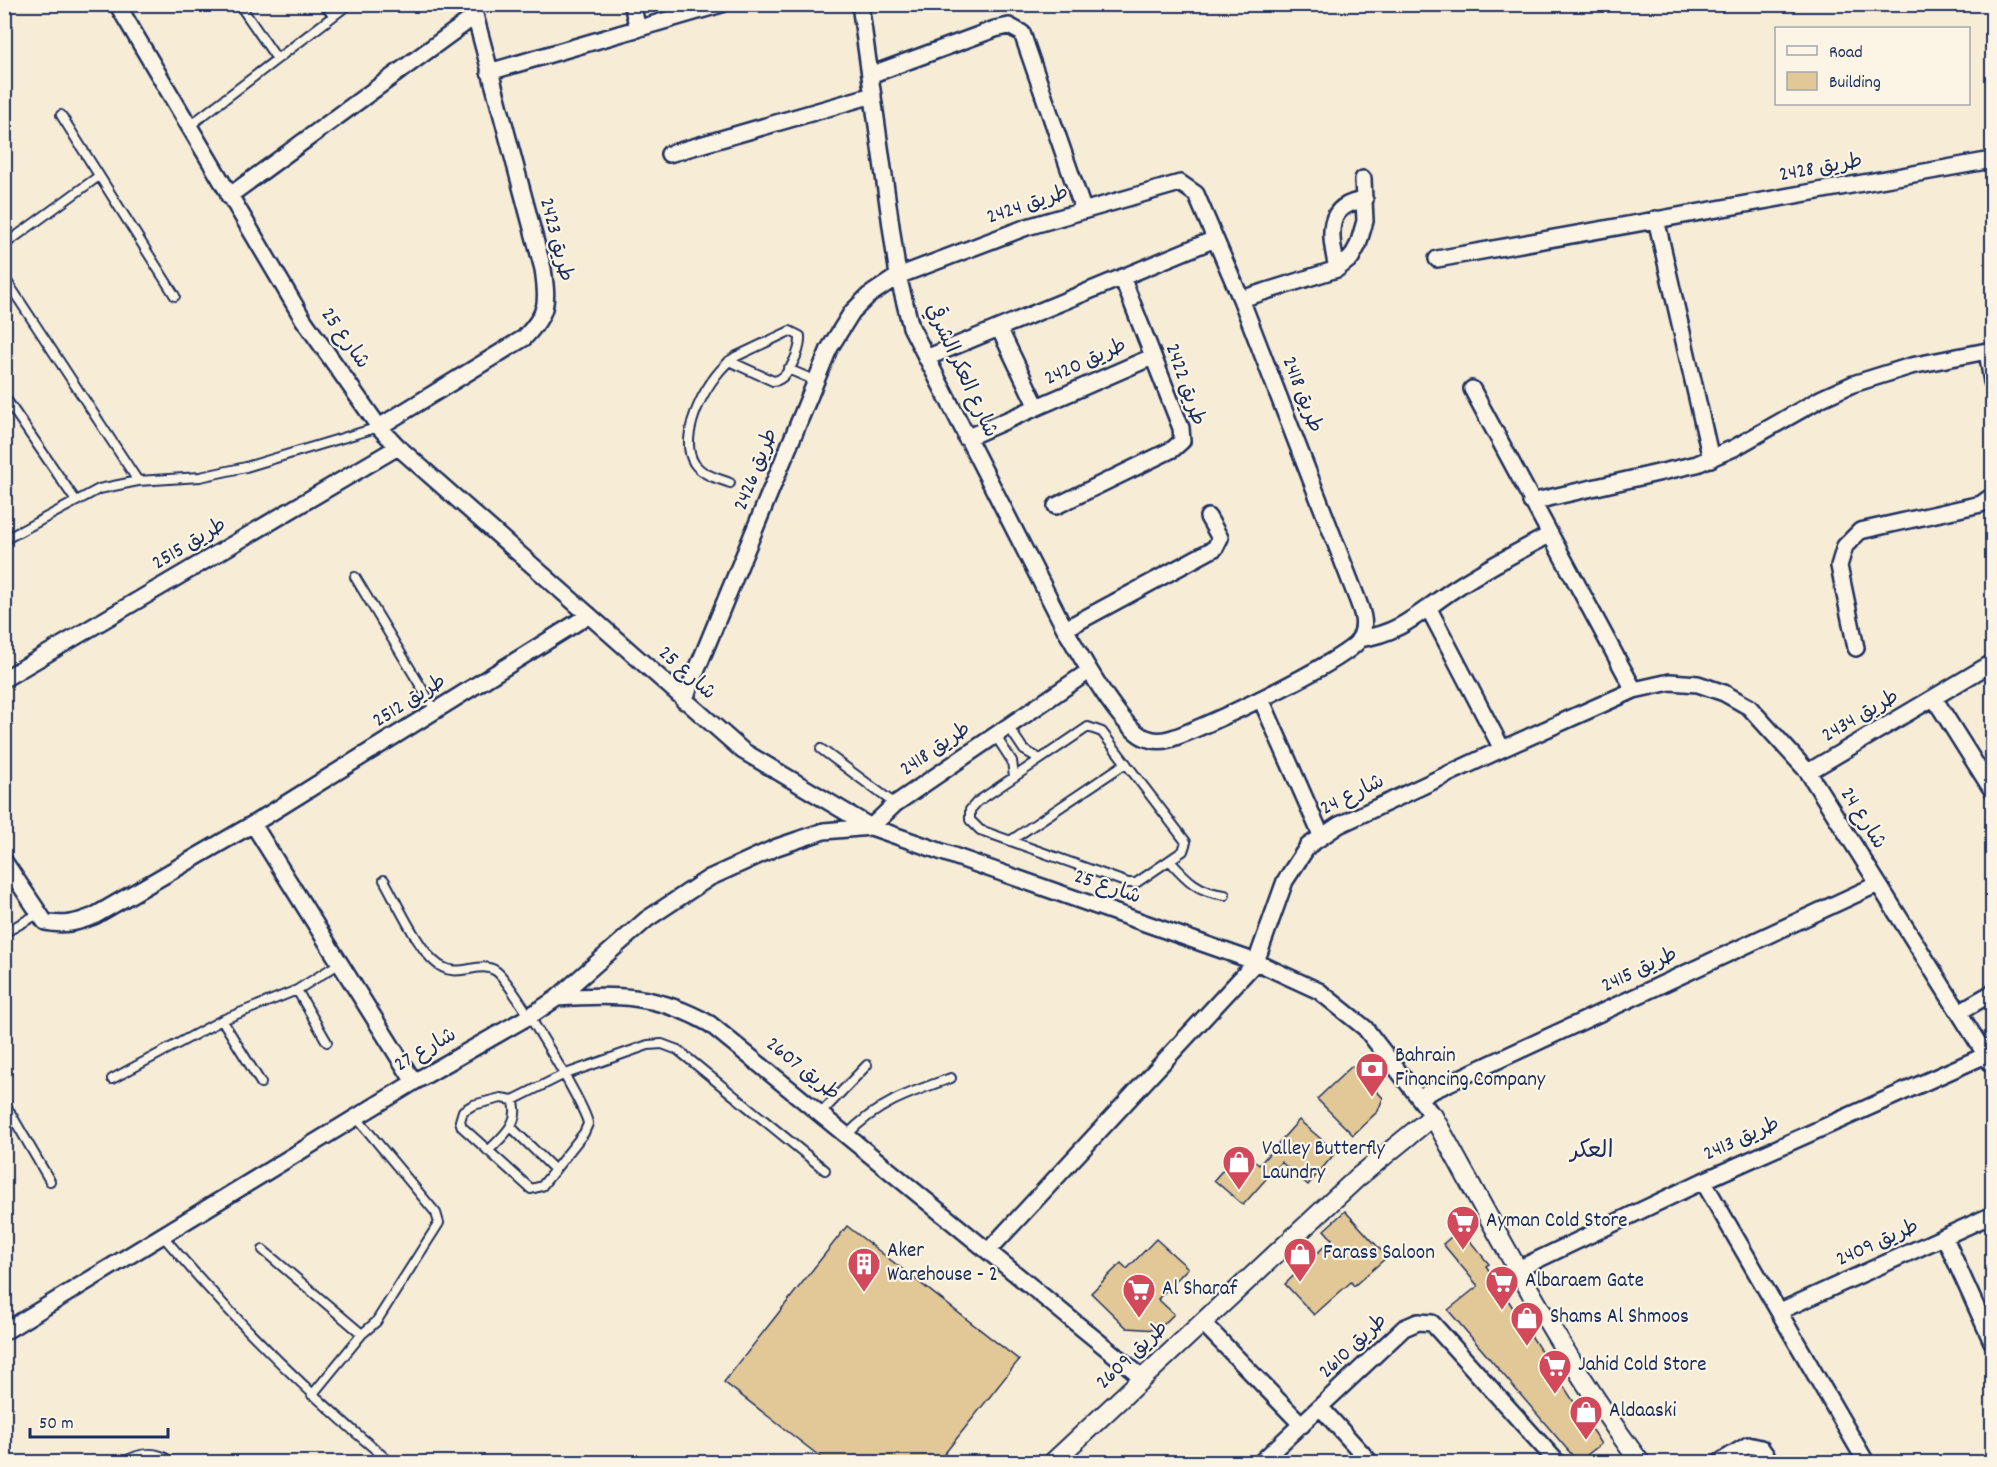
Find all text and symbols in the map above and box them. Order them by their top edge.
legend [1775,27,1970,105]
text: Road [1829,41,1863,66]
text: Building [1829,71,1881,96]
street label: طريق 2428 [1777,147,1865,191]
street label: طريق 2424 [983,179,1073,233]
street label: طريق 2423 [530,195,580,285]
street label: شارع العكر الشرقي [916,299,1005,443]
street label: شارع 25 [312,302,376,376]
street label: طريق 2420 [1040,332,1132,394]
street label: طريق 2422 [1156,340,1212,430]
street label: طريق 2418 [1273,352,1329,438]
street label: طريق 2426 [727,424,787,516]
street label: طريق 2515 [147,511,233,579]
street label: شارع 25 [650,640,722,708]
street label: طريق 2512 [367,668,453,736]
street label: طريق 2434 [1817,683,1905,751]
street label: طريق 2418 [895,715,977,785]
street label: شارع 24 [1316,768,1390,824]
street label: شارع 24 [1831,782,1893,856]
street label: شارع 25 [1069,863,1145,913]
street label: طريق 2415 [1597,940,1683,1002]
street label: شارع 27 [389,1021,463,1081]
street label: طريق 2607 [758,1031,846,1109]
place label: Bahrain Financing Company [1395,1042,1546,1096]
bank icon: Bahrain Financing Company [1354,1051,1390,1098]
street label: طريق 2413 [1699,1110,1785,1170]
place label: Valley Butterfly Laundry [1262,1135,1386,1189]
district label: العكر [1569,1135,1613,1169]
shop icon: Valley Butterfly Laundry [1221,1144,1257,1191]
supermarket icon: Ayman Cold Store [1445,1204,1481,1251]
place label: Ayman Cold Store [1486,1207,1628,1237]
street label: طريق 2409 [1832,1212,1924,1276]
shop icon: Farass Saloon [1282,1236,1318,1283]
place label: Aker Warehouse - 2 [887,1237,998,1291]
place label: Farass Saloon [1323,1239,1435,1269]
building icon: Aker Warehouse - 2 [846,1246,882,1293]
supermarket icon: Albaraem Gate [1484,1264,1520,1311]
place label: Albaraem Gate [1525,1267,1644,1297]
supermarket icon: Al Sharaf [1121,1272,1157,1319]
place label: Al Sharaf [1162,1275,1238,1305]
shop icon: Shams Al Shmoos [1509,1300,1545,1347]
place label: Shams Al Shmoos [1550,1303,1689,1333]
street label: طريق 2610 [1313,1307,1395,1387]
street label: طريق 2609 [1090,1315,1176,1397]
supermarket icon: Jahid Cold Store [1537,1348,1573,1395]
place label: Jahid Cold Store [1578,1351,1706,1381]
shop icon: Aldaaski [1568,1394,1604,1441]
place label: Aldaaski [1609,1397,1676,1427]
scale bar [30,1401,168,1439]
text: 50 m [39,1412,74,1437]

